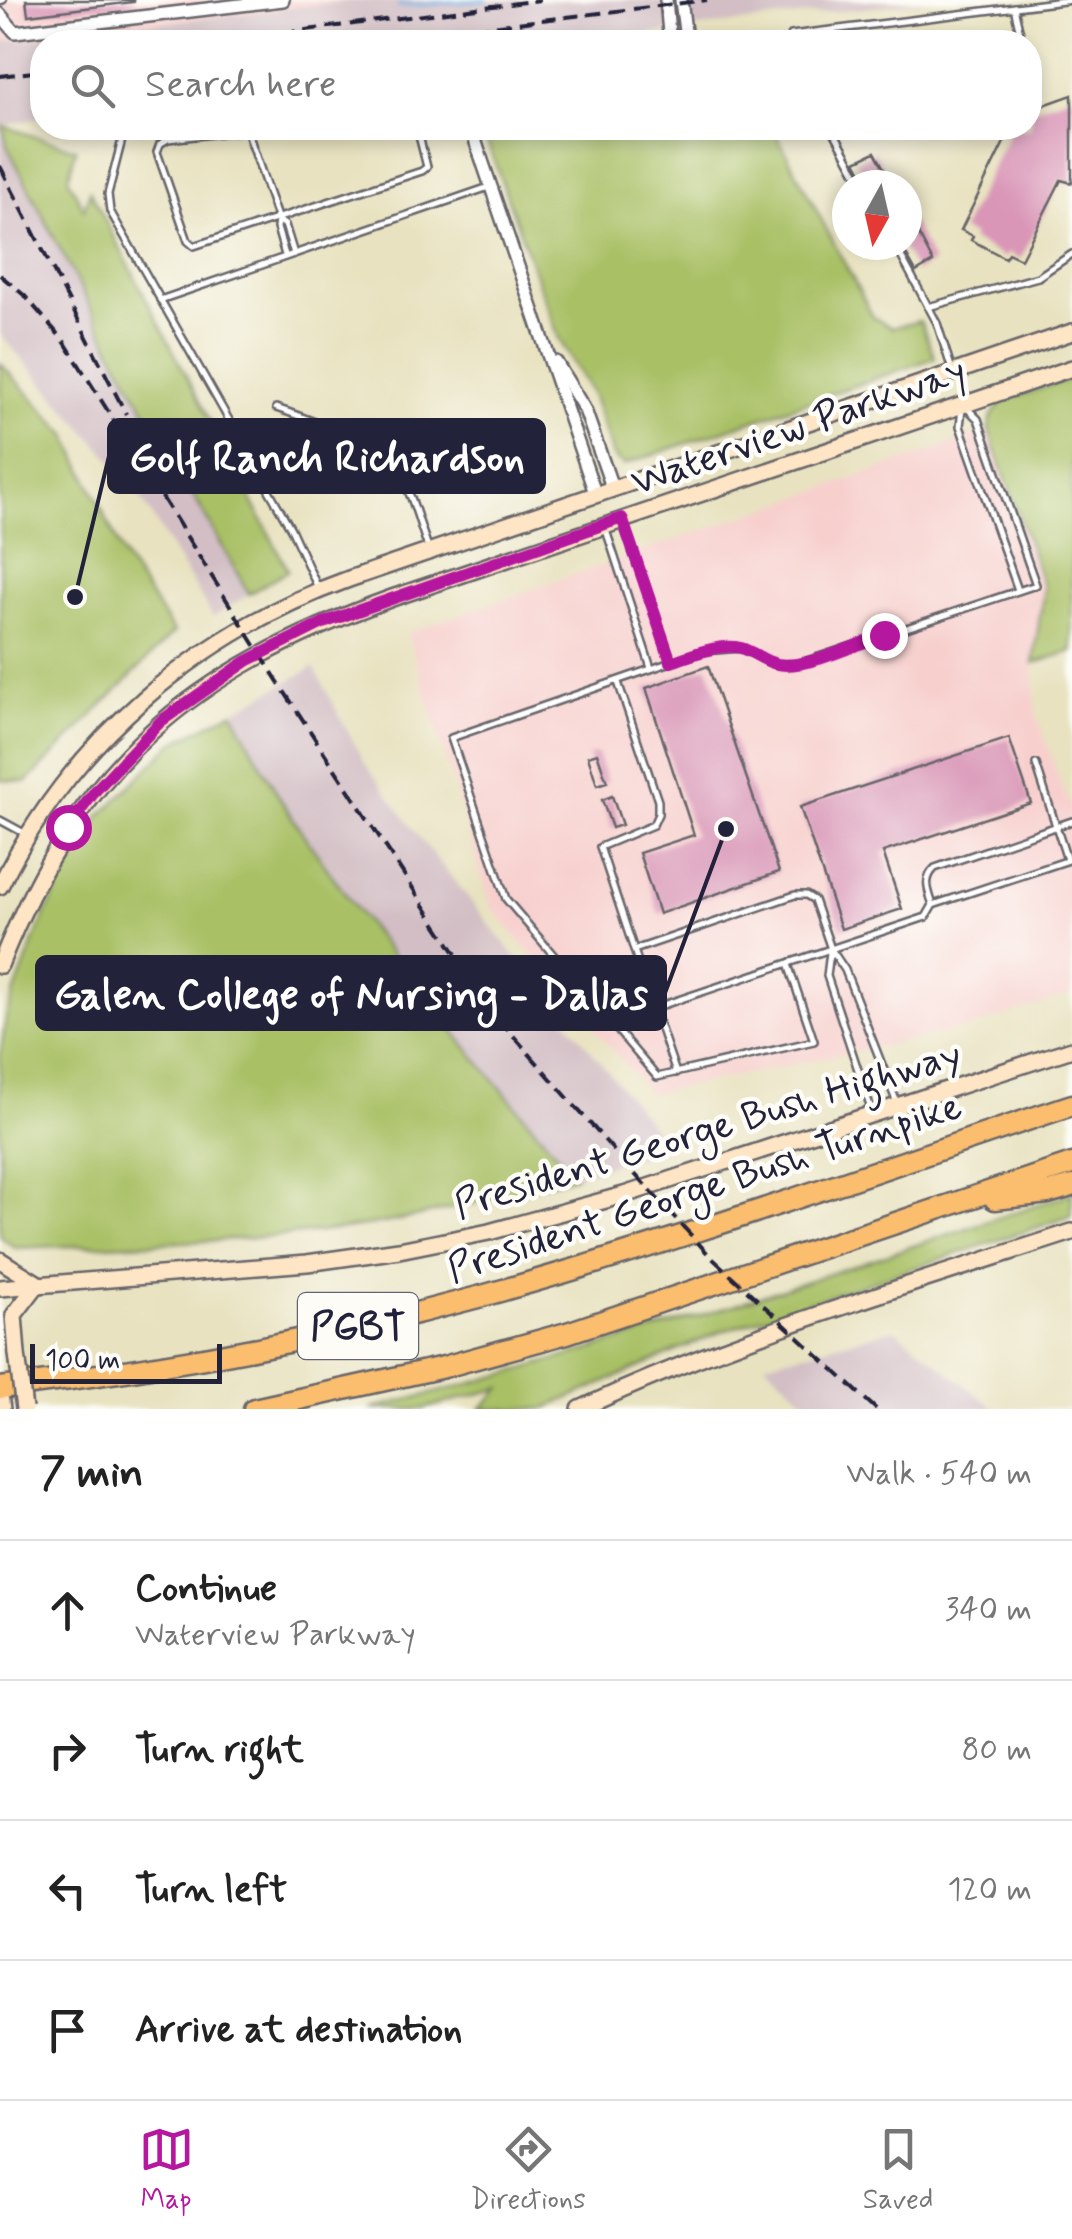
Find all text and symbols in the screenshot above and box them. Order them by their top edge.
search box [30,30,1042,140]
icon: search [65,58,120,113]
text: Search here [145,61,336,110]
north arrow [832,170,922,260]
street label: Waterview Parkway [625,346,973,510]
callout: Golf Ranch Richardson [109,420,544,492]
text: Golf Ranch Richardson [129,432,525,487]
route end [862,613,908,659]
route start [46,805,92,851]
callout: Galen College of Nursing - Dallas [37,957,665,1029]
text: Galen College of Nursing - Dallas [54,969,648,1028]
street label: President George Bush Highway [448,1029,969,1237]
street label: President George Bush Turnpike [441,1081,970,1300]
road number: PGBT [298,1293,418,1359]
scale bar [30,1339,222,1384]
text: 100 m [45,1343,120,1380]
text: 7 min [40,1447,143,1502]
text: Walk · 540 m [846,1453,1032,1495]
text: Continue [135,1565,277,1614]
icon: ahead [40,1583,95,1638]
text: 340 m [945,1589,1032,1631]
text: Waterview Parkway [135,1614,416,1656]
icon: right [40,1723,95,1778]
text: Turn right [135,1726,304,1775]
text: 80 m [962,1729,1032,1771]
icon: left [40,1863,95,1918]
text: Turn left [135,1866,287,1915]
text: 120 m [947,1869,1032,1911]
icon: arrive [40,2003,95,2058]
text: Arrive at destination [135,2006,462,2055]
tab: Map [139,2122,194,2219]
tab: Directions [471,2122,586,2219]
tab: Saved [863,2122,933,2219]

